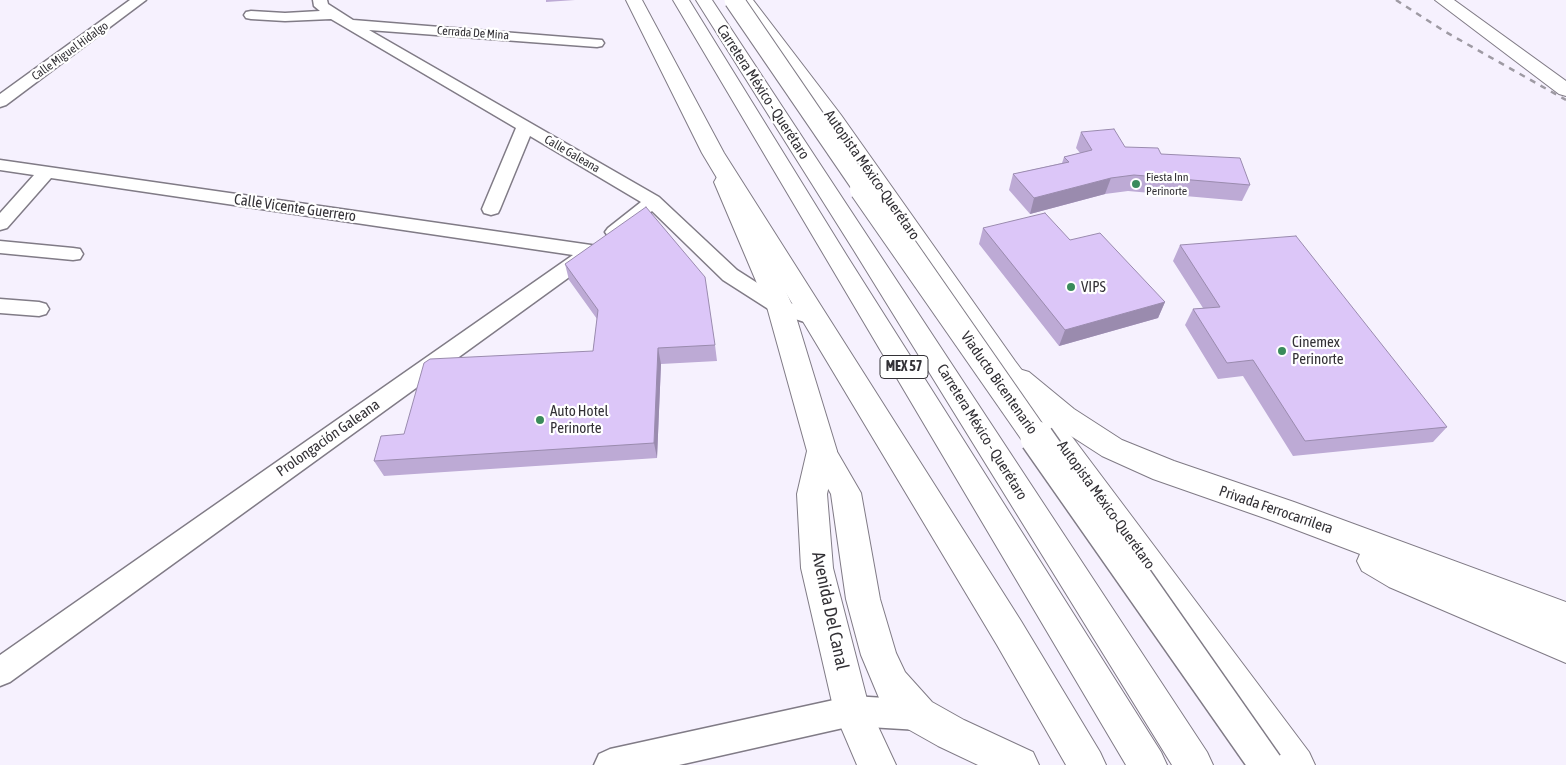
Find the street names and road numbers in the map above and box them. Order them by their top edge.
street label: Calle Miguel Hidalgo [29,18,111,84]
street label: Carretera México - Querétaro [713,21,813,163]
street label: Cerrada De Mina [436,23,510,43]
street label: Autopista México-Querétaro [820,107,924,243]
street label: Calle Galeana [542,132,602,176]
street label: Calle Vicente Guerrero [233,191,357,225]
street label: Viaducto Bicentenario [957,328,1041,438]
road number: MEX 57 [880,356,928,378]
street label: Carretera México - Querétaro [933,361,1031,503]
street label: Prolongación Galeana [273,396,383,480]
street label: Autopista México-Querétaro [1053,437,1159,573]
street label: Privada Ferrocarrilera [1217,482,1335,538]
street label: Avenida Del Canal [807,550,853,672]

